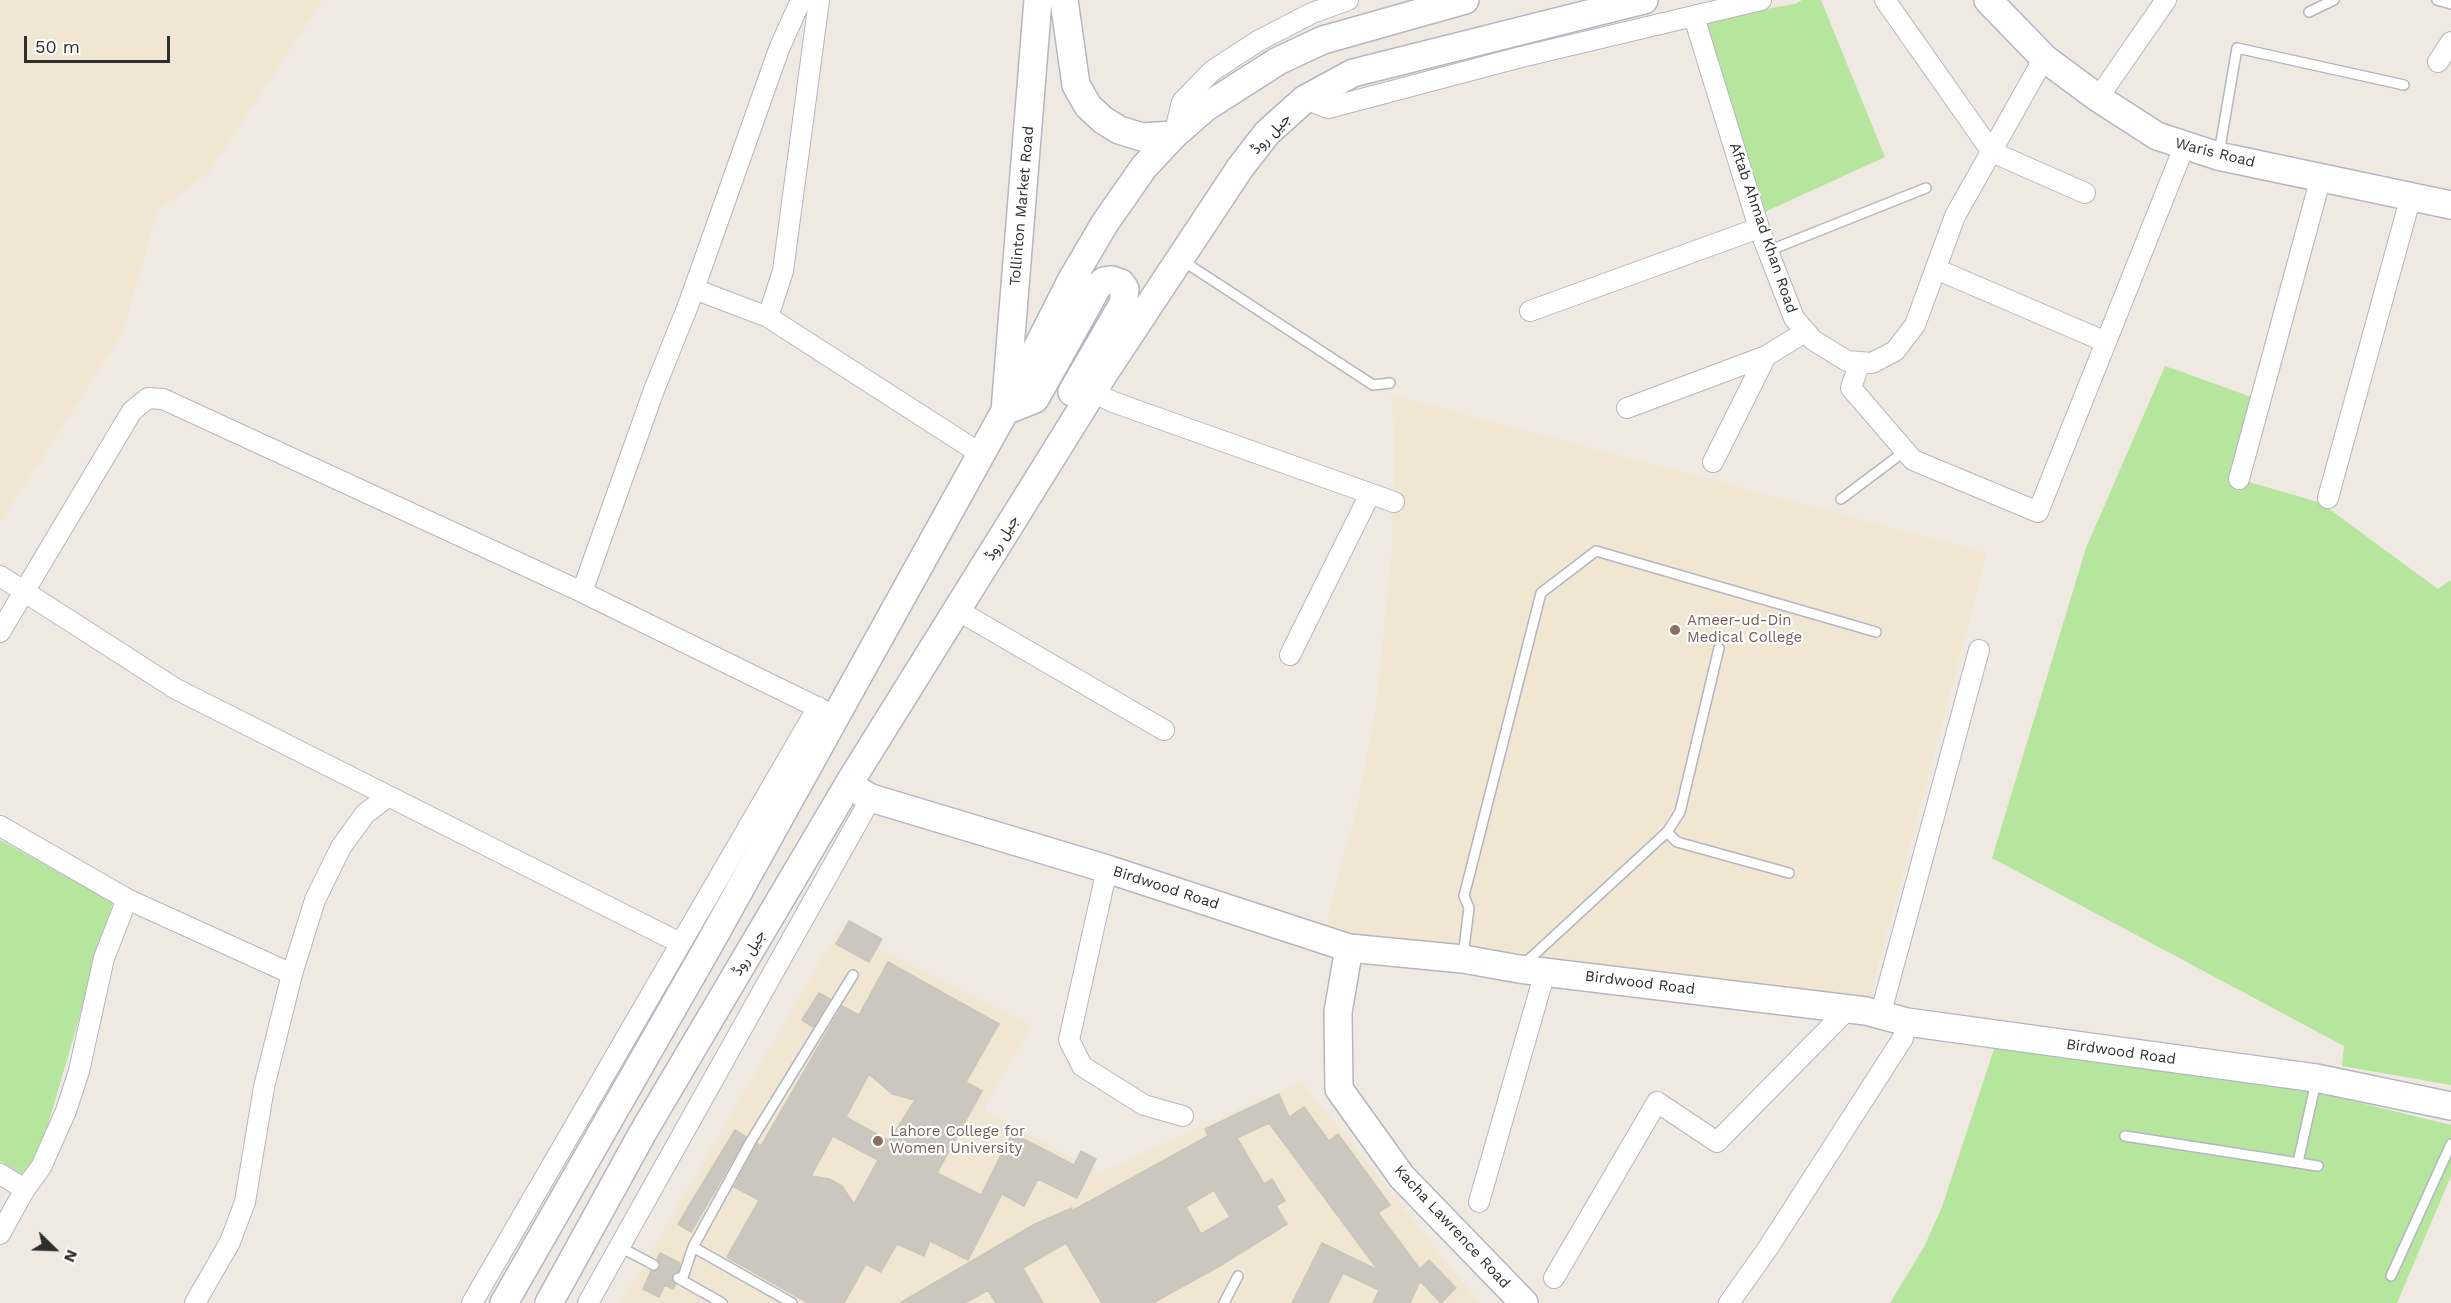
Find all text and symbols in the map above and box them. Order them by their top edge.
scale bar [27,24,172,62]
text: 50 m [35,36,80,57]
street label: جیل روڈ [1247,110,1295,158]
street label: Tollinton Market Road [1006,125,1038,287]
street label: Waris Road [2173,134,2257,172]
street label: Aftab Ahmad Khan Road [1725,140,1801,316]
street label: جیل روڈ [981,512,1023,564]
place label: Ameer-ud-Din Medical College [1687,612,1802,647]
marker: Ameer-ud-Din Medical College [1668,623,1682,637]
street label: Birdwood Road [1111,862,1221,914]
street label: جیل روڈ [728,927,770,979]
street label: Birdwood Road [1584,967,1696,999]
street label: Birdwood Road [2065,1035,2177,1069]
place label: Lahore College for Women University [890,1123,1025,1158]
marker: Lahore College for Women University [871,1134,885,1148]
street label: Kacha Lawrence Road [1390,1162,1514,1292]
north arrow [24,1219,84,1279]
text: N [60,1247,82,1265]

